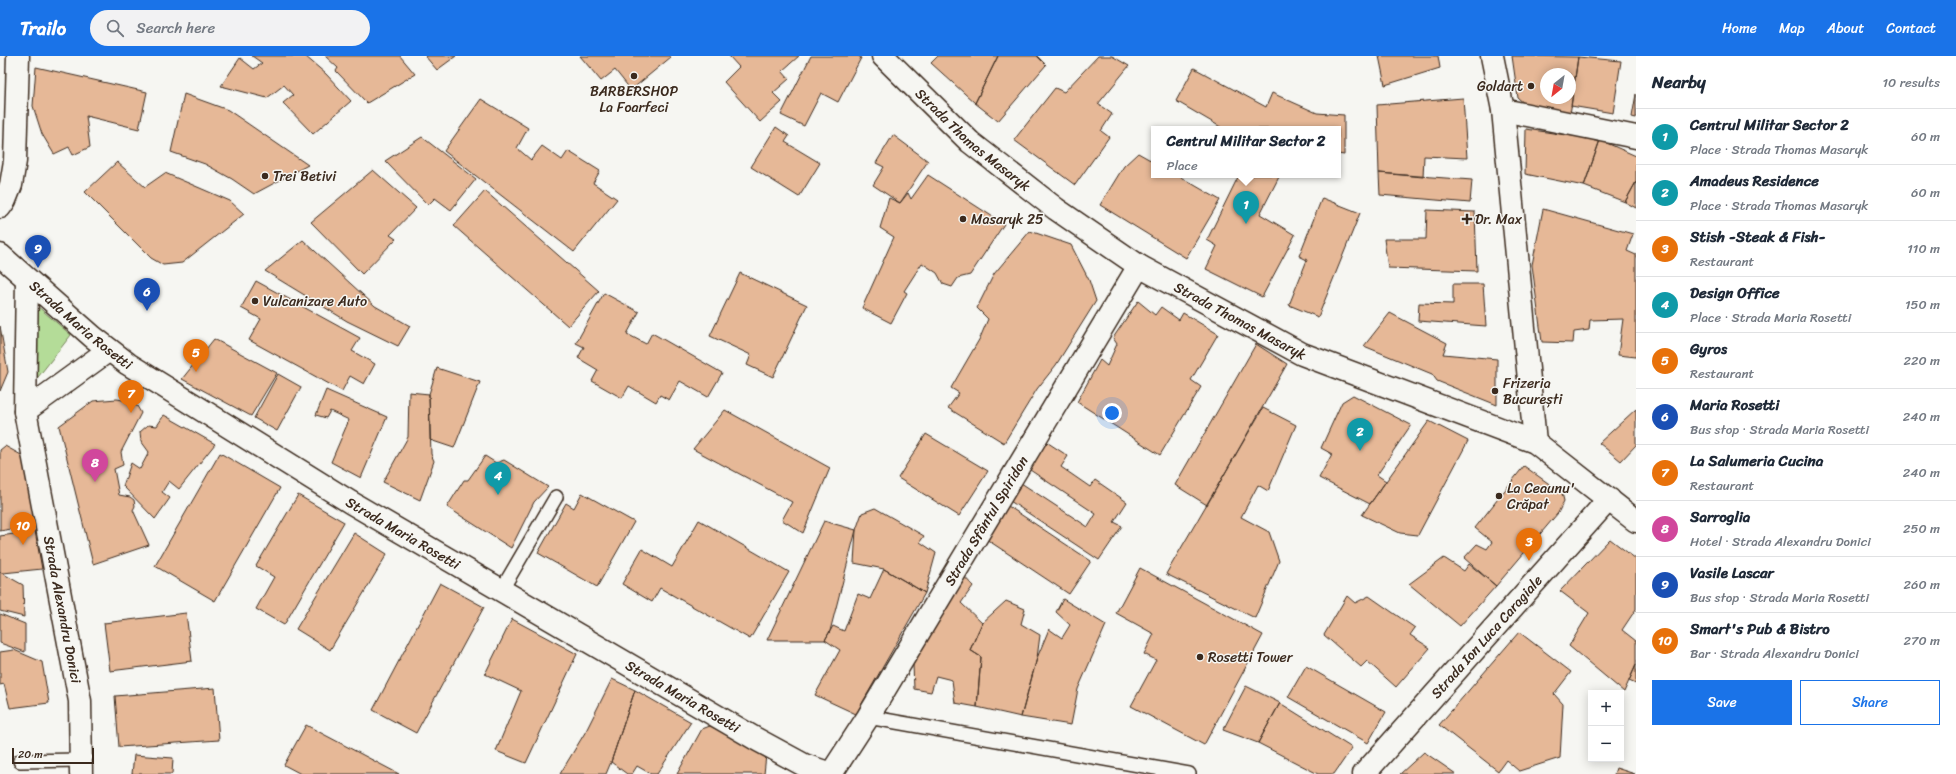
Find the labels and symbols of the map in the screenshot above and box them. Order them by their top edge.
north arrow [1540,68,1576,104]
marker: BARBERSHOP La Foarfeci [629,71,639,81]
place label: Goldart [1477,74,1523,99]
place label: BARBERSHOP La Foarfeci [590,79,679,120]
marker: Goldart [1526,81,1536,91]
street label: Strada Thomas Masaryk [909,82,1037,198]
place label: Trei Betivi [273,164,337,189]
marker: Trei Betivi [260,171,270,181]
pin: 1 [1233,191,1259,224]
place label: Masaryk 25 [971,207,1044,232]
place label: Dr. Max [1475,207,1523,232]
marker: Masaryk 25 [958,214,968,224]
marker: Dr. Max [1462,214,1472,224]
pin: 9 [25,235,51,268]
street label: Strada Maria Rosetti [24,274,138,377]
street label: Strada Thomas Masaryk [1169,275,1311,367]
pin: 6 [134,278,160,311]
place label: Vulcanizare Auto [263,289,367,314]
marker: Vulcanizare Auto [250,296,260,306]
pin: 5 [183,339,209,372]
place label: Frizeria București [1503,371,1563,412]
pin: 7 [118,380,144,413]
marker: Frizeria București [1490,386,1500,396]
your location [1102,403,1122,423]
pin: 2 [1347,418,1373,451]
pin: 8 [82,449,108,482]
street label: Strada Sfântul Spiridon [937,450,1035,591]
pin: 4 [485,462,511,495]
place label: La Ceaunu' Crăpat [1507,476,1575,517]
street label: Strada Maria Rosetti [341,490,466,577]
marker: La Ceaunu' Crăpat [1494,491,1504,501]
pin: 10 [10,512,36,545]
pin: 3 [1516,528,1542,561]
street label: Strada Alexandru Donici [36,534,89,686]
street label: Strada Ion Luca Caragiale [1424,569,1549,704]
place label: Rosetti Tower [1208,645,1294,670]
marker: Rosetti Tower [1195,652,1205,662]
street label: Strada Maria Rosetti [621,653,746,740]
scale bar [12,746,94,765]

